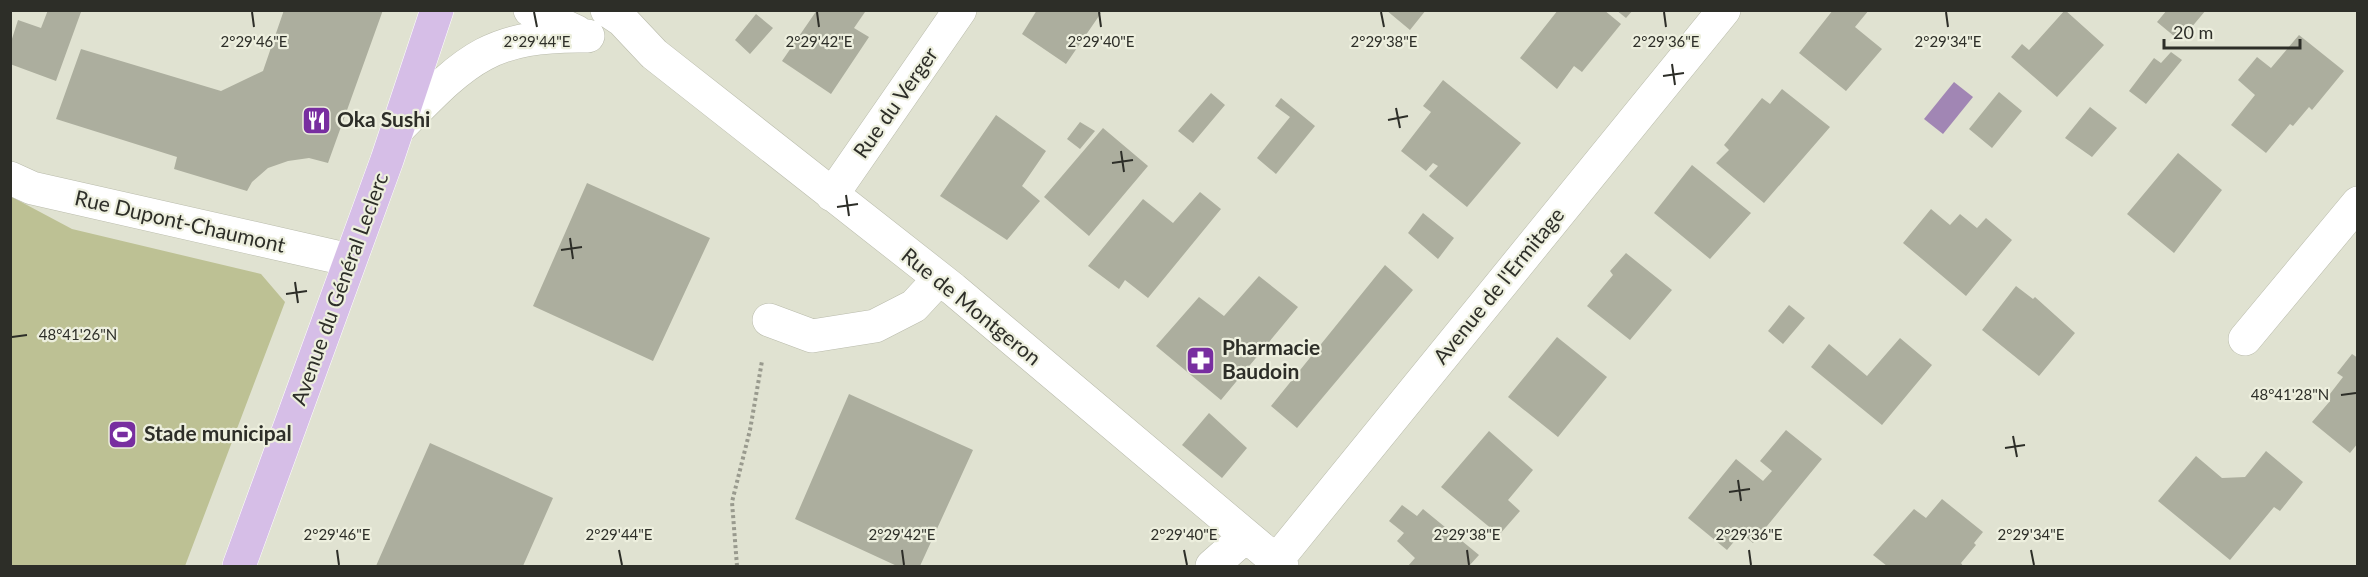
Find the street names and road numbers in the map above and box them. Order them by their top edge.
street label: Rue du Verger [847,42,942,162]
street label: Avenue du Général Leclerc [285,169,392,408]
street label: Rue Dupont-Chaumont [73,184,288,257]
street label: Avenue de l'Ermitage [1427,202,1569,368]
street label: Rue de Montgeron [897,242,1047,370]

